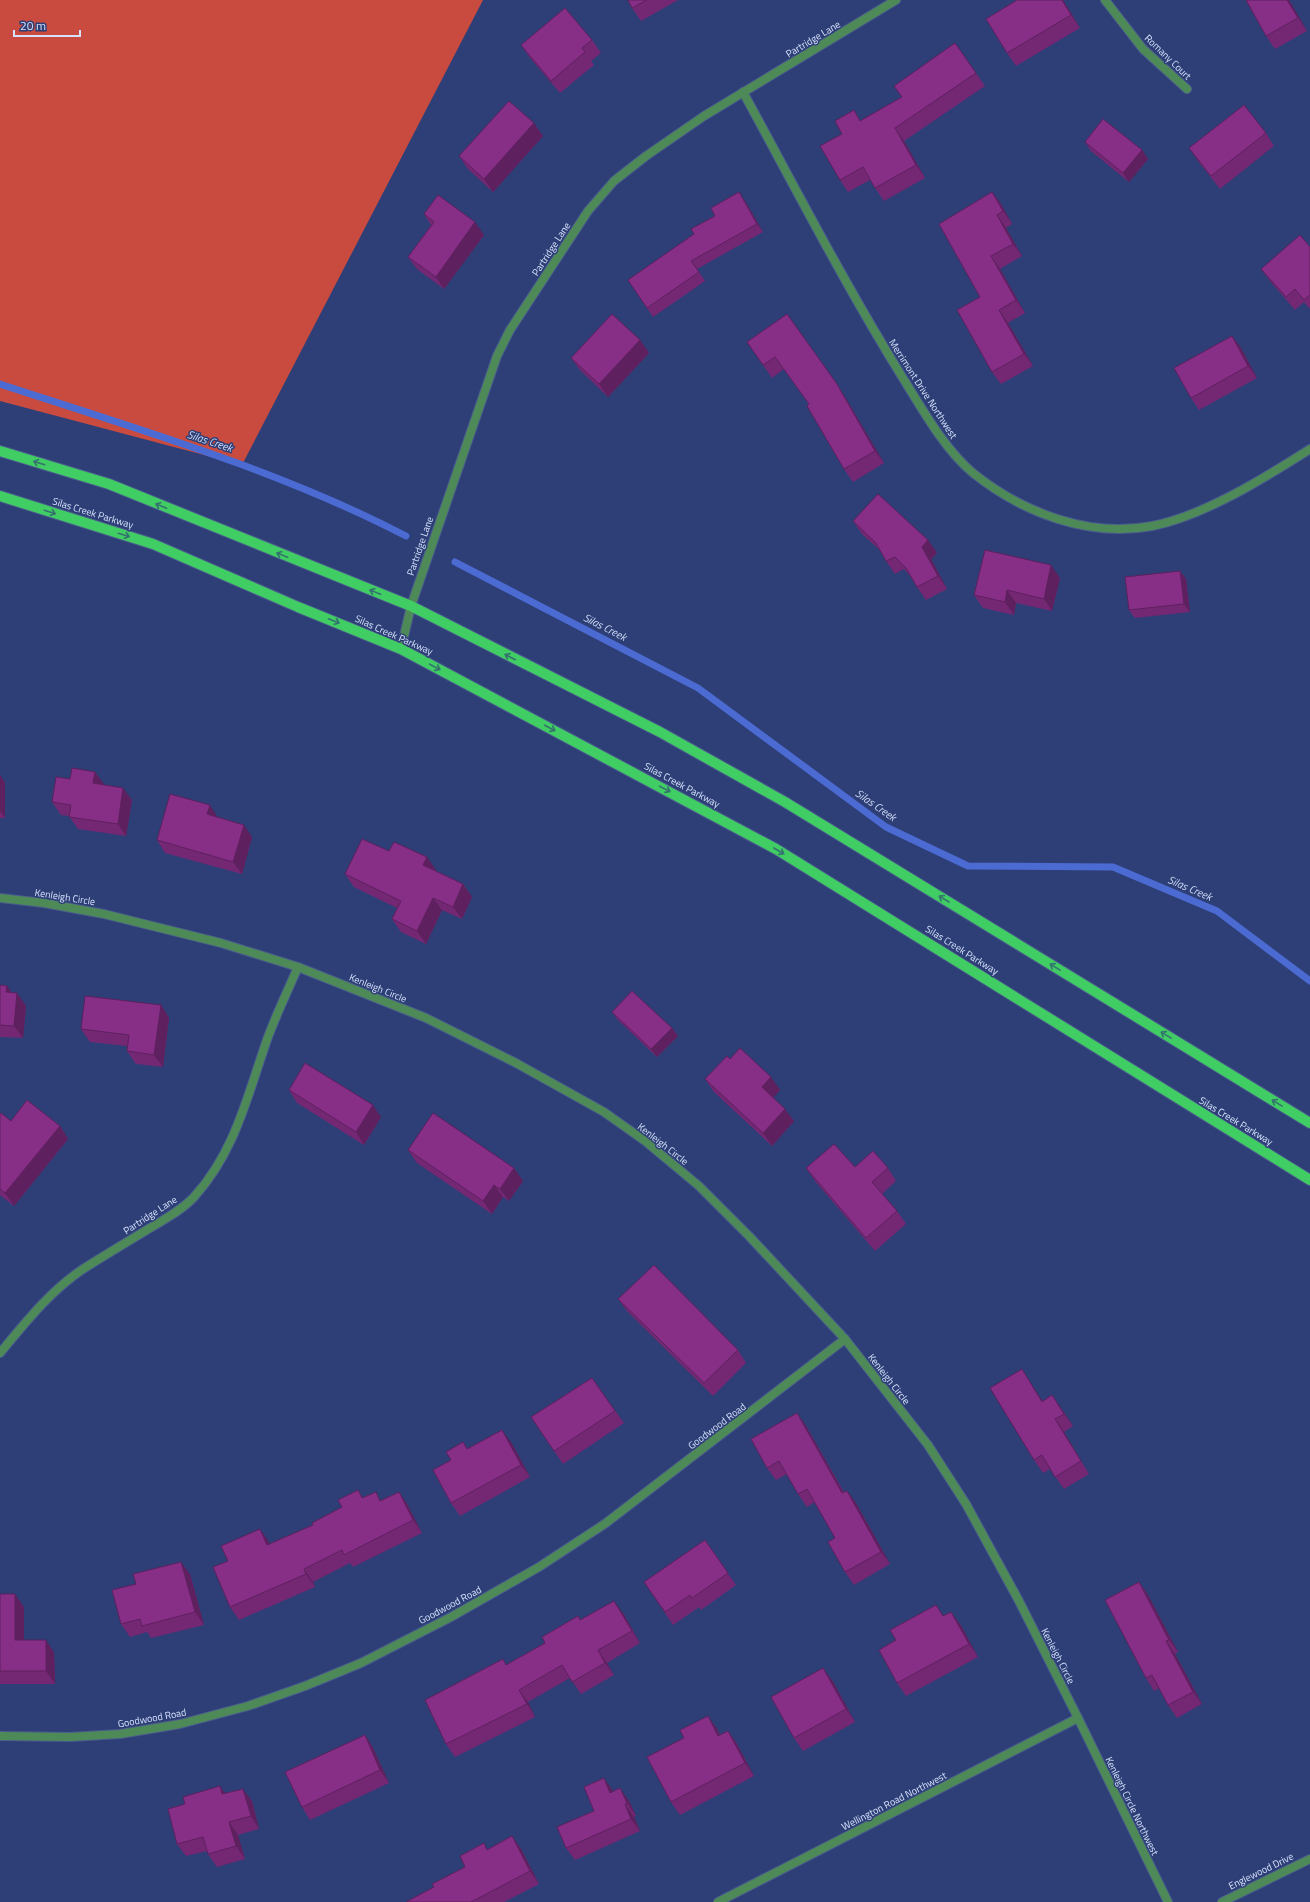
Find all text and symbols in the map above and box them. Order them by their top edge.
scale bar [14,12,80,38]
text: 20 m [20,16,46,35]
street label: Partridge Lane [783,17,843,61]
street label: Romany Court [1141,31,1195,84]
street label: Partridge Lane [528,219,574,279]
street label: Merrimont Drive Northwest [885,336,961,442]
water label: Silas Creek [185,426,236,456]
one-way arrow [33,459,46,466]
street label: Silas Creek Parkway [51,494,136,533]
one-way arrow [156,501,168,509]
one-way arrow [44,509,57,516]
street label: Partridge Lane [403,515,437,577]
one-way arrow [117,532,130,539]
one-way arrow [276,551,288,558]
one-way arrow [369,588,381,595]
water label: Silas Creek [581,609,630,645]
street label: Silas Creek Parkway [353,611,436,659]
one-way arrow [328,618,340,626]
one-way arrow [504,653,516,660]
one-way arrow [429,664,441,671]
one-way arrow [544,724,556,732]
street label: Silas Creek Parkway [641,759,723,811]
one-way arrow [659,785,671,793]
water label: Silas Creek [852,785,901,826]
one-way arrow [773,848,785,856]
water label: Silas Creek [1165,872,1216,905]
street label: Kenleigh Circle [34,885,96,909]
one-way arrow [939,895,950,903]
street label: Silas Creek Parkway [922,921,1002,979]
one-way arrow [1050,963,1061,971]
street label: Kenleigh Circle [347,970,409,1006]
one-way arrow [1160,1030,1172,1038]
street label: Silas Creek Parkway [1196,1093,1276,1149]
one-way arrow [1271,1098,1283,1106]
street label: Kenleigh Circle [634,1119,692,1169]
street label: Partridge Lane [120,1192,180,1238]
street label: Kenleigh Circle [864,1350,914,1408]
street label: Goodwood Road [685,1399,749,1453]
street label: Goodwood Road [416,1582,484,1628]
street label: Kenleigh Circle [1037,1625,1079,1687]
street label: Goodwood Road [117,1705,187,1731]
street label: Kenleigh Circle Northwest [1102,1754,1163,1858]
street label: Wellington Road Northwest [839,1768,950,1834]
street label: Englewood Drive [1226,1849,1296,1893]

